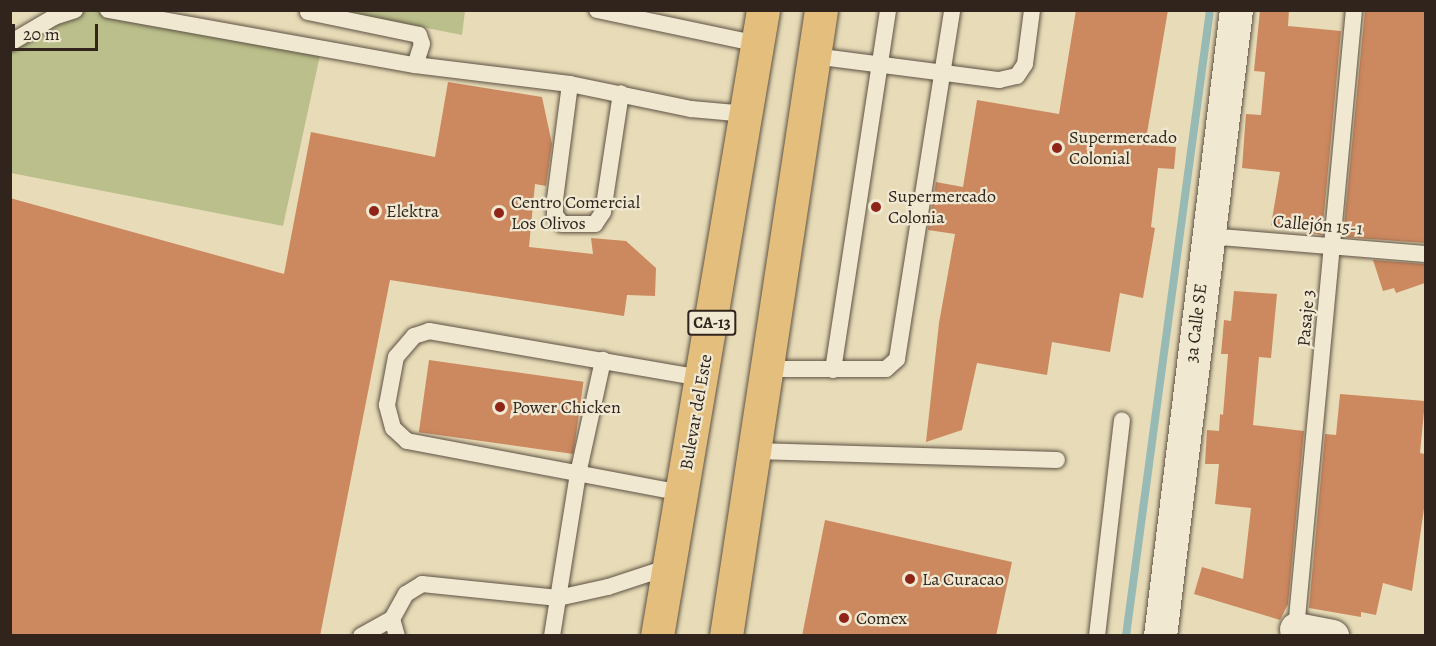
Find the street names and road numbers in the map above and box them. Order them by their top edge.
street label: Callejón 15-1 [1272,210,1364,240]
street label: 3a Calle SE [1180,282,1212,364]
street label: Pasaje 3 [1293,289,1319,347]
road number: CA-13 [686,310,738,336]
street label: Bulevar del Este [675,352,717,472]

